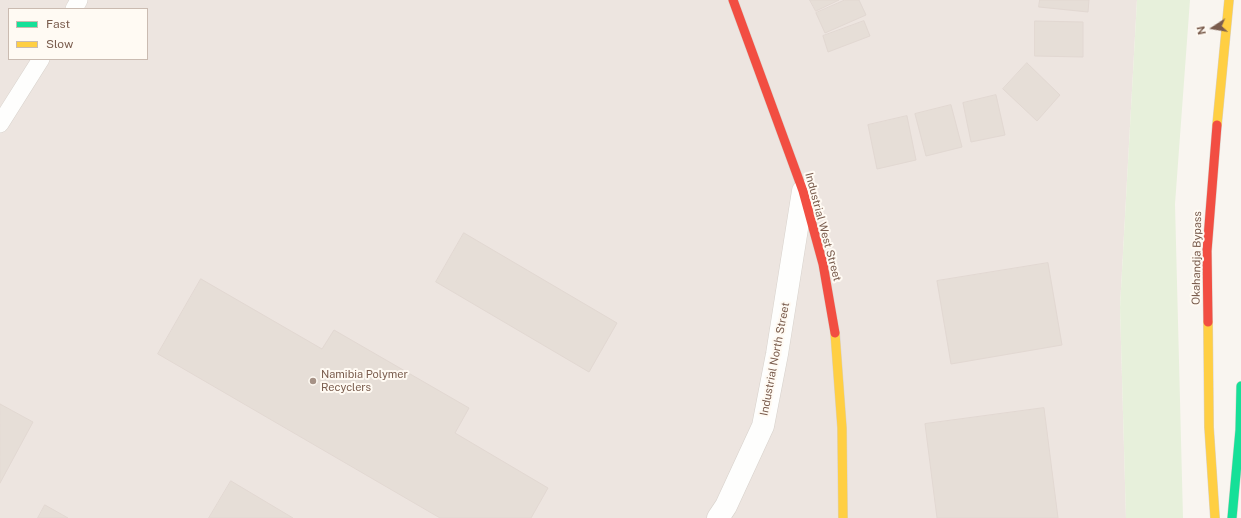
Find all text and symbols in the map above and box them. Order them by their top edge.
legend [8,8,148,60]
north arrow [1193,8,1233,48]
text: Fast [46,17,70,31]
text: N [1195,25,1208,36]
text: Slow [46,37,73,51]
street label: Industrial West Street [802,171,844,283]
street label: Okahandja Bypass [1190,211,1204,305]
street label: Industrial North Street [758,301,792,417]
place label: Namibia Polymer Recyclers [321,368,408,394]
marker: Namibia Polymer Recyclers [308,376,318,386]

